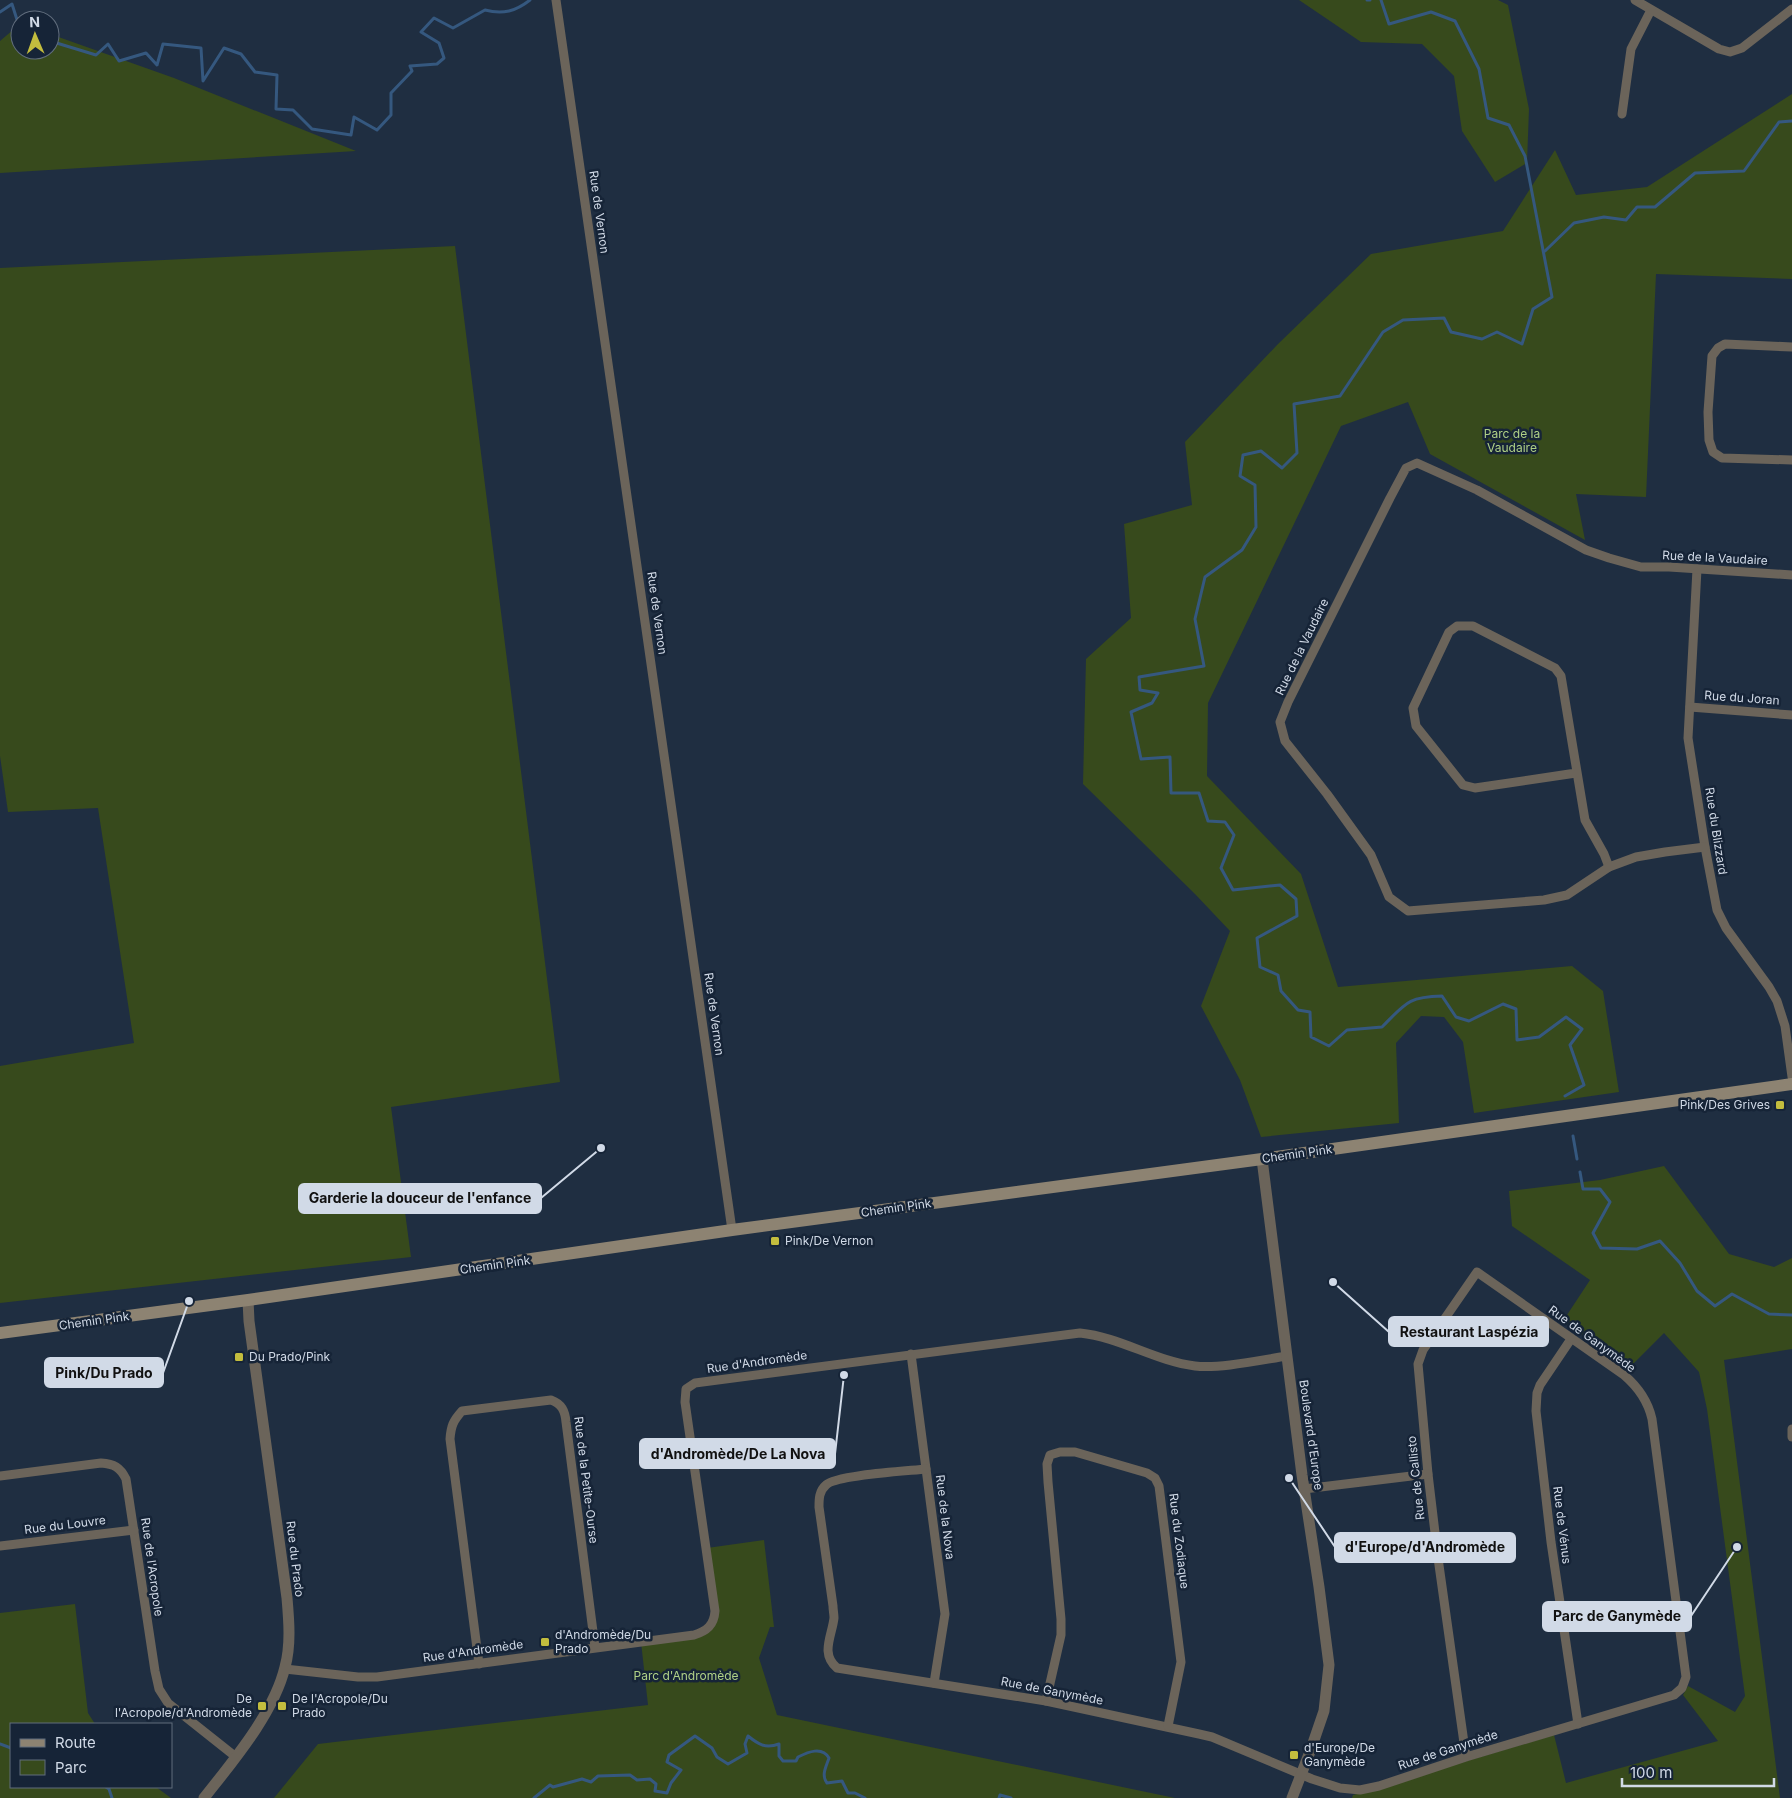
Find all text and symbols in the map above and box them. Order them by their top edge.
north arrow [10,10,60,60]
text: N [29,13,40,30]
street label: Rue de Vernon [586,169,613,254]
park label: Parc de la Vaudaire [1484,426,1540,455]
street label: Rue de la Vaudaire [1662,547,1768,568]
street label: Rue de Vernon [644,570,671,655]
street label: Rue de la Vaudaire [1272,596,1331,698]
street label: Rue du Joran [1704,687,1780,708]
street label: Rue du Blizzard [1702,786,1731,876]
street label: Rue de Vernon [701,971,728,1056]
place label: Pink/Des Grives [1680,1097,1770,1112]
marker: Pink/Des Grives [1774,1099,1786,1111]
street label: Chemin Pink [1261,1141,1334,1166]
callout: Garderie la douceur de l'enfance [299,1184,541,1213]
text: Garderie la douceur de l'enfance [309,1189,531,1206]
street label: Chemin Pink [860,1195,933,1220]
place label: Pink/De Vernon [785,1233,873,1248]
marker: Pink/De Vernon [769,1235,781,1247]
street label: Chemin Pink [459,1252,532,1277]
street label: Rue de Ganymède [1546,1302,1639,1375]
street label: Chemin Pink [58,1308,131,1333]
callout: Restaurant Laspézia [1389,1317,1548,1346]
text: Restaurant Laspézia [1400,1323,1538,1340]
street label: Rue d'Andromède [706,1347,808,1376]
place label: Du Prado/Pink [249,1349,331,1364]
marker: Du Prado/Pink [233,1351,245,1363]
callout: Pink/Du Prado [45,1358,163,1387]
text: Pink/Du Prado [55,1364,153,1381]
street label: Boulevard d'Europe [1296,1379,1327,1491]
street label: Rue de la Petite-Ourse [571,1416,602,1544]
street label: Rue de Callisto [1404,1435,1427,1521]
callout: d'Andromède/De La Nova [640,1439,835,1468]
text: d'Andromède/De La Nova [651,1445,825,1462]
street label: Rue de la Nova [933,1474,958,1560]
street label: Rue de Vénus [1550,1485,1575,1565]
street label: Rue du Zodiaque [1166,1492,1193,1590]
street label: Rue du Louvre [23,1512,107,1537]
street label: Rue de l'Acropole [138,1517,167,1617]
street label: Rue du Prado [283,1520,308,1598]
callout: d'Europe/d'Andromède [1335,1533,1515,1562]
text: d'Europe/d'Andromède [1345,1538,1505,1555]
callout: Parc de Ganymède [1543,1602,1691,1631]
text: Parc de Ganymède [1553,1607,1681,1624]
place label: d'Andromède/Du Prado [555,1627,651,1656]
street label: Rue d'Andromède [422,1636,524,1665]
marker: d'Andromède/Du Prado [539,1636,551,1648]
park label: Parc d'Andromède [633,1668,739,1683]
street label: Rue de Ganymède [1000,1673,1105,1708]
place label: De l'Acropole/d'Andromède [115,1691,252,1720]
place label: De l'Acropole/Du Prado [292,1691,388,1720]
marker: De l'Acropole/d'Andromède [256,1700,268,1712]
marker: De l'Acropole/Du Prado [276,1700,288,1712]
legend [10,1723,172,1788]
street label: Rue de Ganymède [1396,1726,1500,1773]
text: Route [55,1733,96,1752]
place label: d'Europe/De Ganymède [1304,1740,1375,1769]
marker: d'Europe/De Ganymède [1288,1749,1300,1761]
scale bar [1622,1756,1774,1788]
text: Parc [55,1758,87,1777]
text: 100 m [1630,1763,1672,1782]

